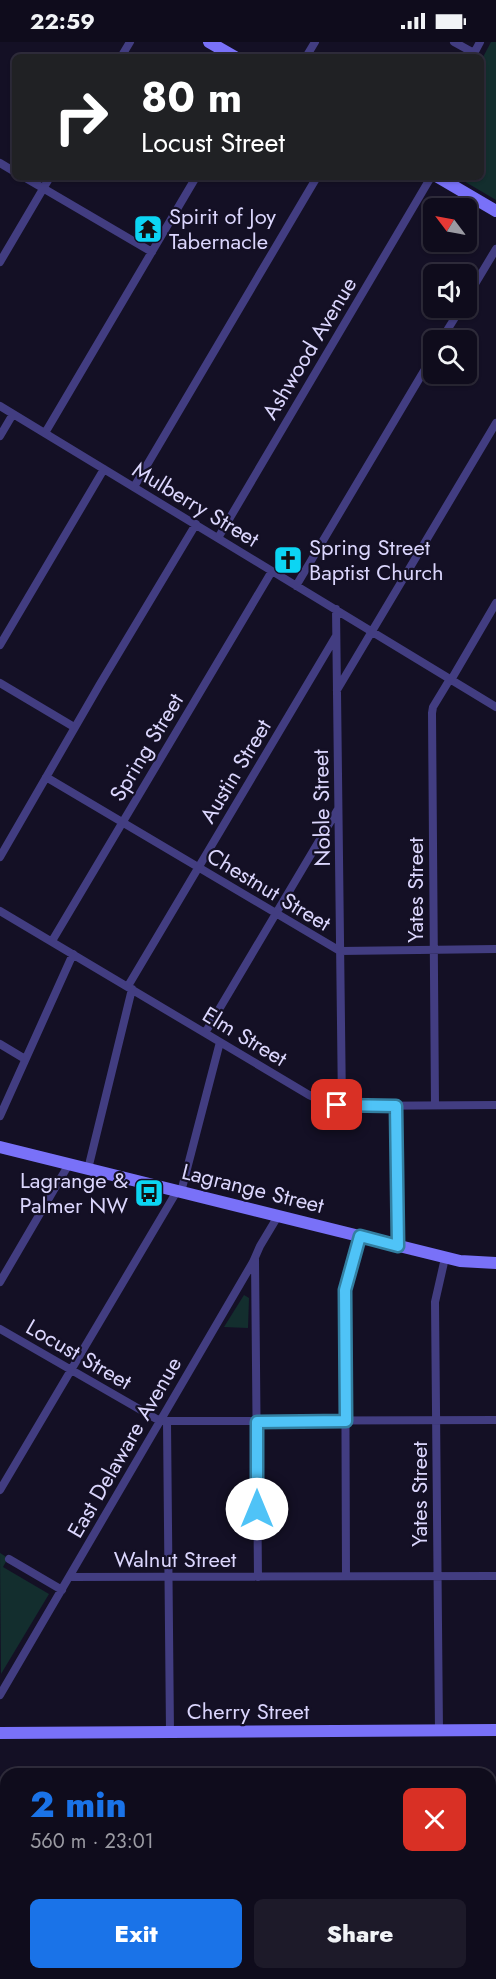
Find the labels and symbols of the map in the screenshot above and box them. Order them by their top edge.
north arrow [423,198,477,252]
place label: Spirit of Joy Tabernacle [169,200,276,257]
temple icon: Spirit of Joy Tabernacle [132,213,164,245]
street label: Ashwood Avenue [254,271,364,425]
street label: Mulberry Street [127,454,266,555]
place label: Spring Street Baptist Church [309,531,444,588]
church icon: Spring Street Baptist Church [272,544,304,576]
street label: Spring Street [101,686,191,807]
street label: Austin Street [191,712,279,829]
street label: Noble Street [304,748,338,867]
street label: Yates Street [399,837,431,943]
street label: Chestnut Street [201,839,338,939]
street label: Elm Street [197,998,294,1074]
pin [311,1079,362,1130]
street label: Lagrange Street [178,1155,328,1221]
place label: Lagrange & Palmer NW [19,1164,128,1221]
bus stop icon: Lagrange & Palmer NW [133,1177,165,1209]
street label: Locust Street [20,1311,138,1398]
street label: East Delaware Avenue [59,1350,189,1544]
street label: Yates Street [403,1441,435,1547]
position arrow [225,1477,289,1541]
street label: Walnut Street [114,1543,237,1575]
street label: Cherry Street [187,1695,310,1727]

